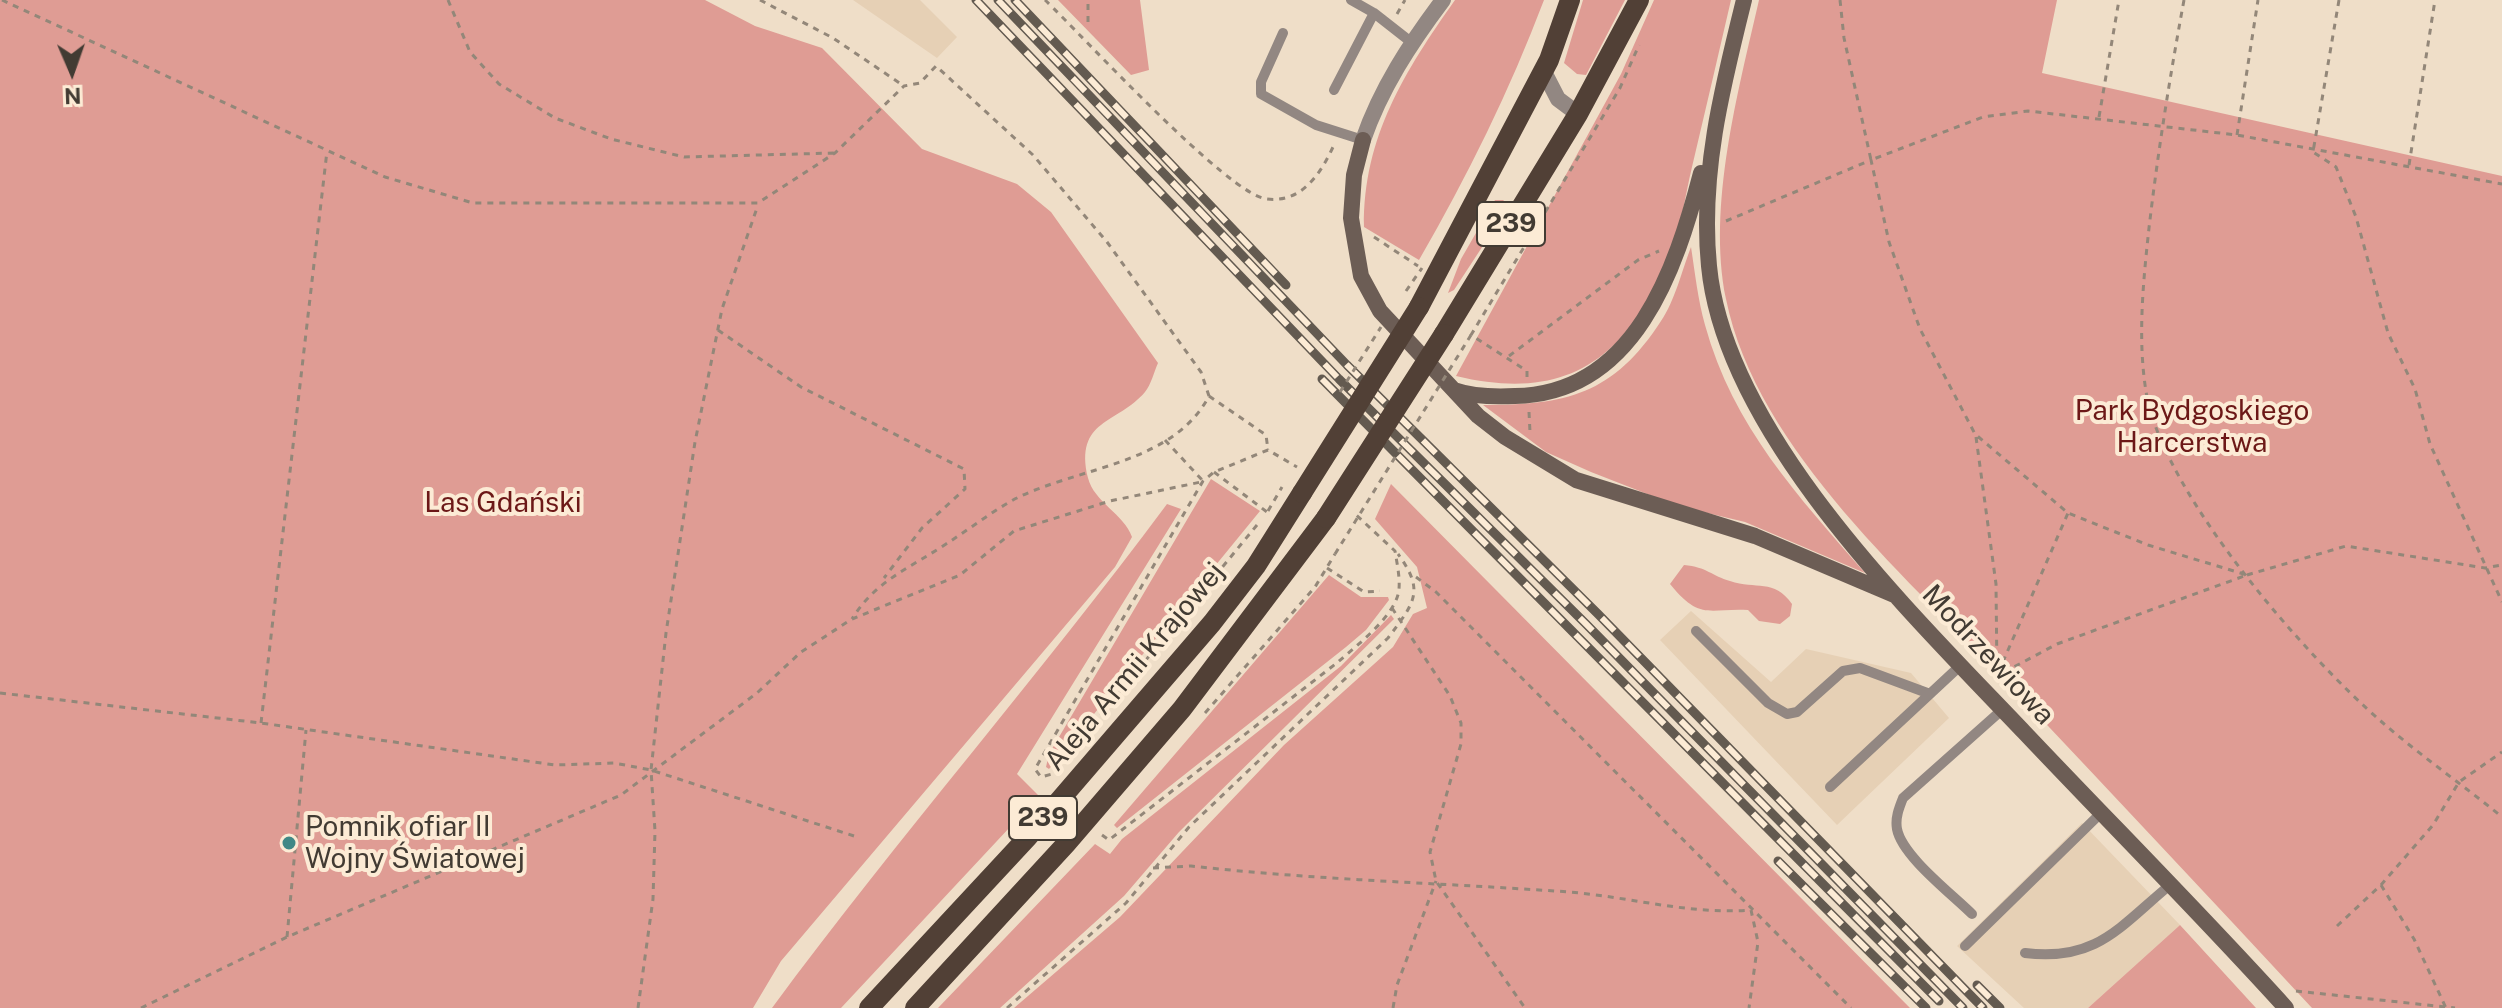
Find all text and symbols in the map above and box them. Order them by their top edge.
north arrow [32,32,112,112]
text: N [64,83,82,109]
road number: 239 [1477,202,1545,246]
park label: Park Bydgoskiego Harcerstwa [2075,394,2309,460]
park label: Las Gdański [424,486,582,520]
street label: Aleja Armii Krajowej [1038,556,1232,778]
street label: Modrzewiowa [1915,578,2061,732]
road number: 239 [1009,796,1077,840]
place label: Pomnik ofiar II Wojny Światowej [305,810,525,876]
marker: Pomnik ofiar II Wojny Światowej [280,834,298,852]

